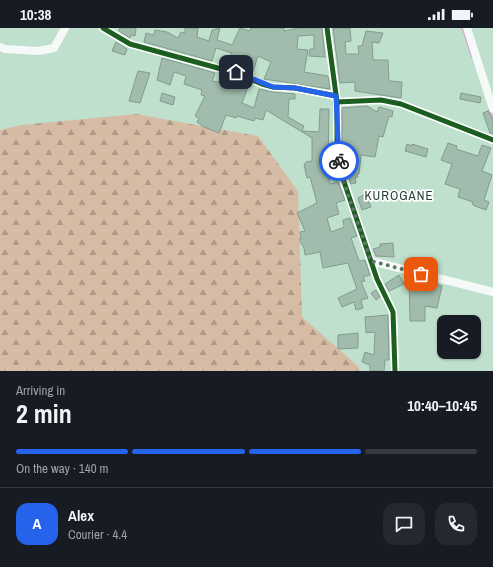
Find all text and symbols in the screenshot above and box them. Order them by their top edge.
text: 10:38 [20,4,51,25]
pin [219,55,253,89]
icon: home [225,61,247,83]
courier [319,141,359,181]
icon: bike [328,150,350,172]
district label: KUROGANE [364,187,434,204]
pin [404,257,438,291]
icon: bag [410,263,432,285]
map controls [437,315,481,359]
button: layers [437,315,481,359]
text: Arriving in [16,382,65,399]
text: 10:40–10:45 [407,395,477,416]
text: 2 min [16,396,72,431]
text: On the way · 140 m [16,460,108,477]
button: chat [383,503,425,545]
button: phone [435,503,477,545]
text: Alex [68,505,94,526]
text: A [33,513,41,534]
text: Courier · 4.4 [68,526,127,543]

